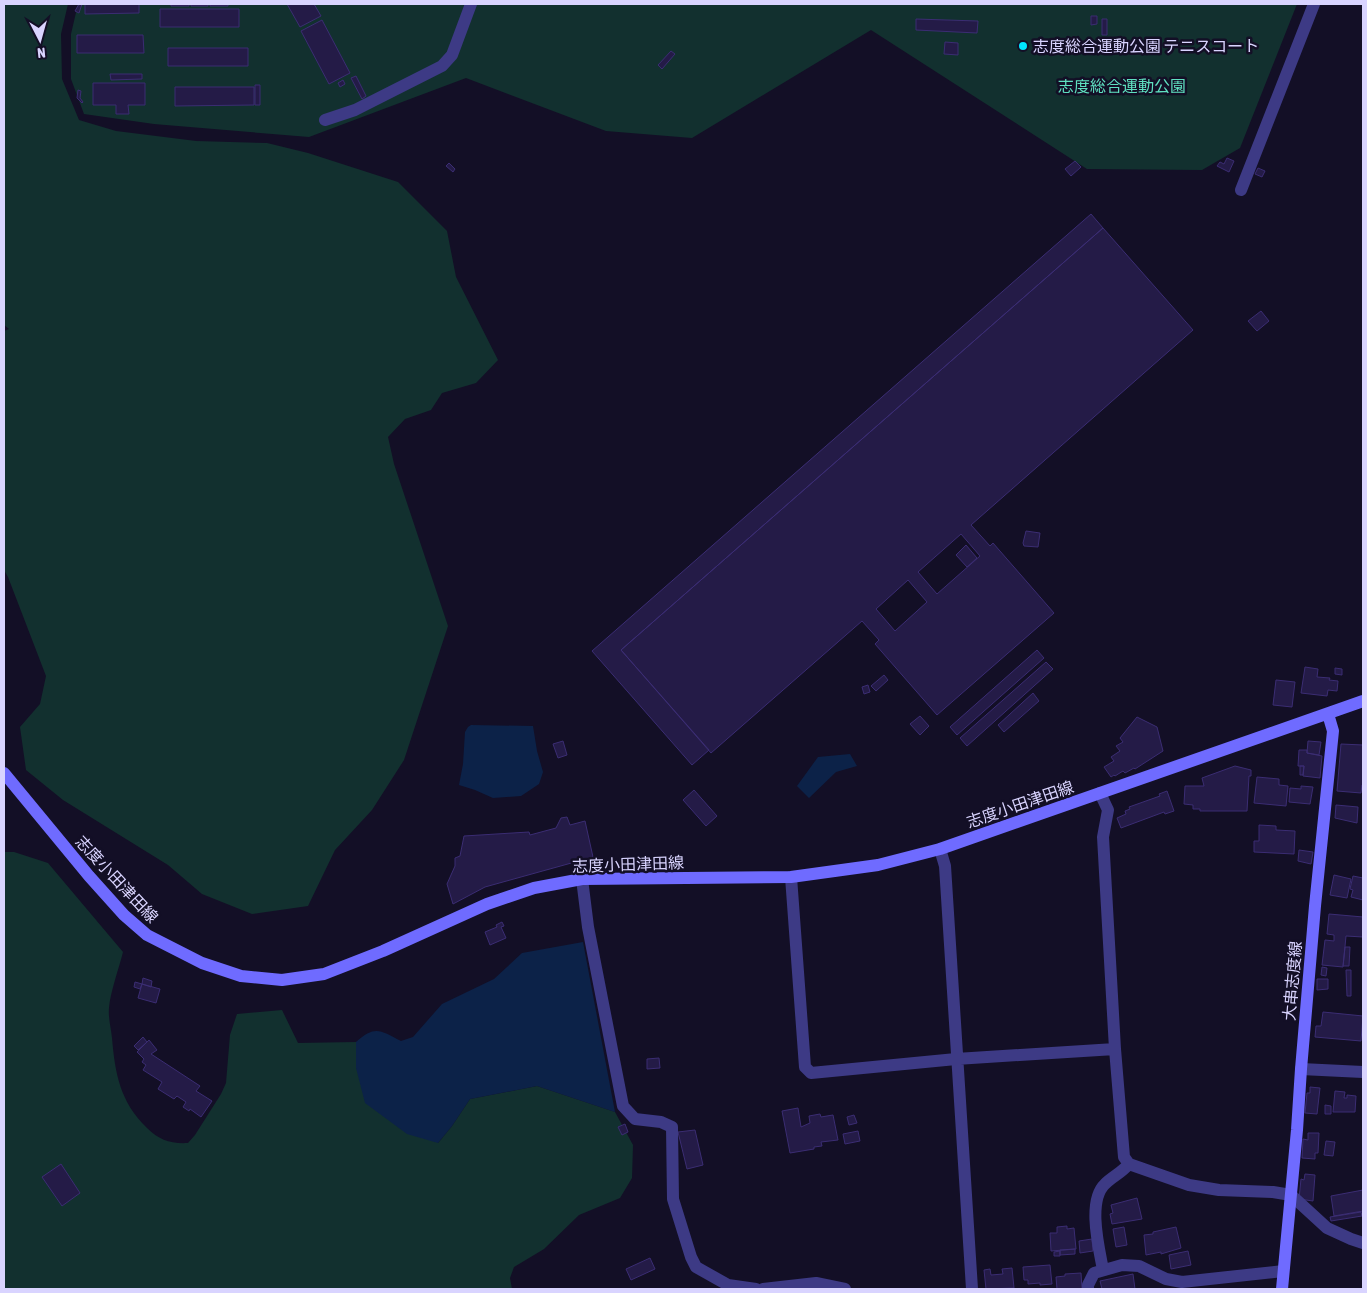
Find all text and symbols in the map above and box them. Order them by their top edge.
north arrow [15,15,65,65]
place label: 志度総合運動公園 テニスコート [1033,37,1259,55]
marker: 志度総合運動公園 テニスコート [1017,40,1029,52]
text: N [36,45,46,61]
park label: 志度総合運動公園 [1058,77,1186,95]
street label: 志度小田津田線 [964,777,1076,831]
street label: 志度小田津田線 [72,832,162,926]
street label: 志度小田津田線 [572,853,684,875]
street label: 大串志度線 [1280,940,1304,1022]

